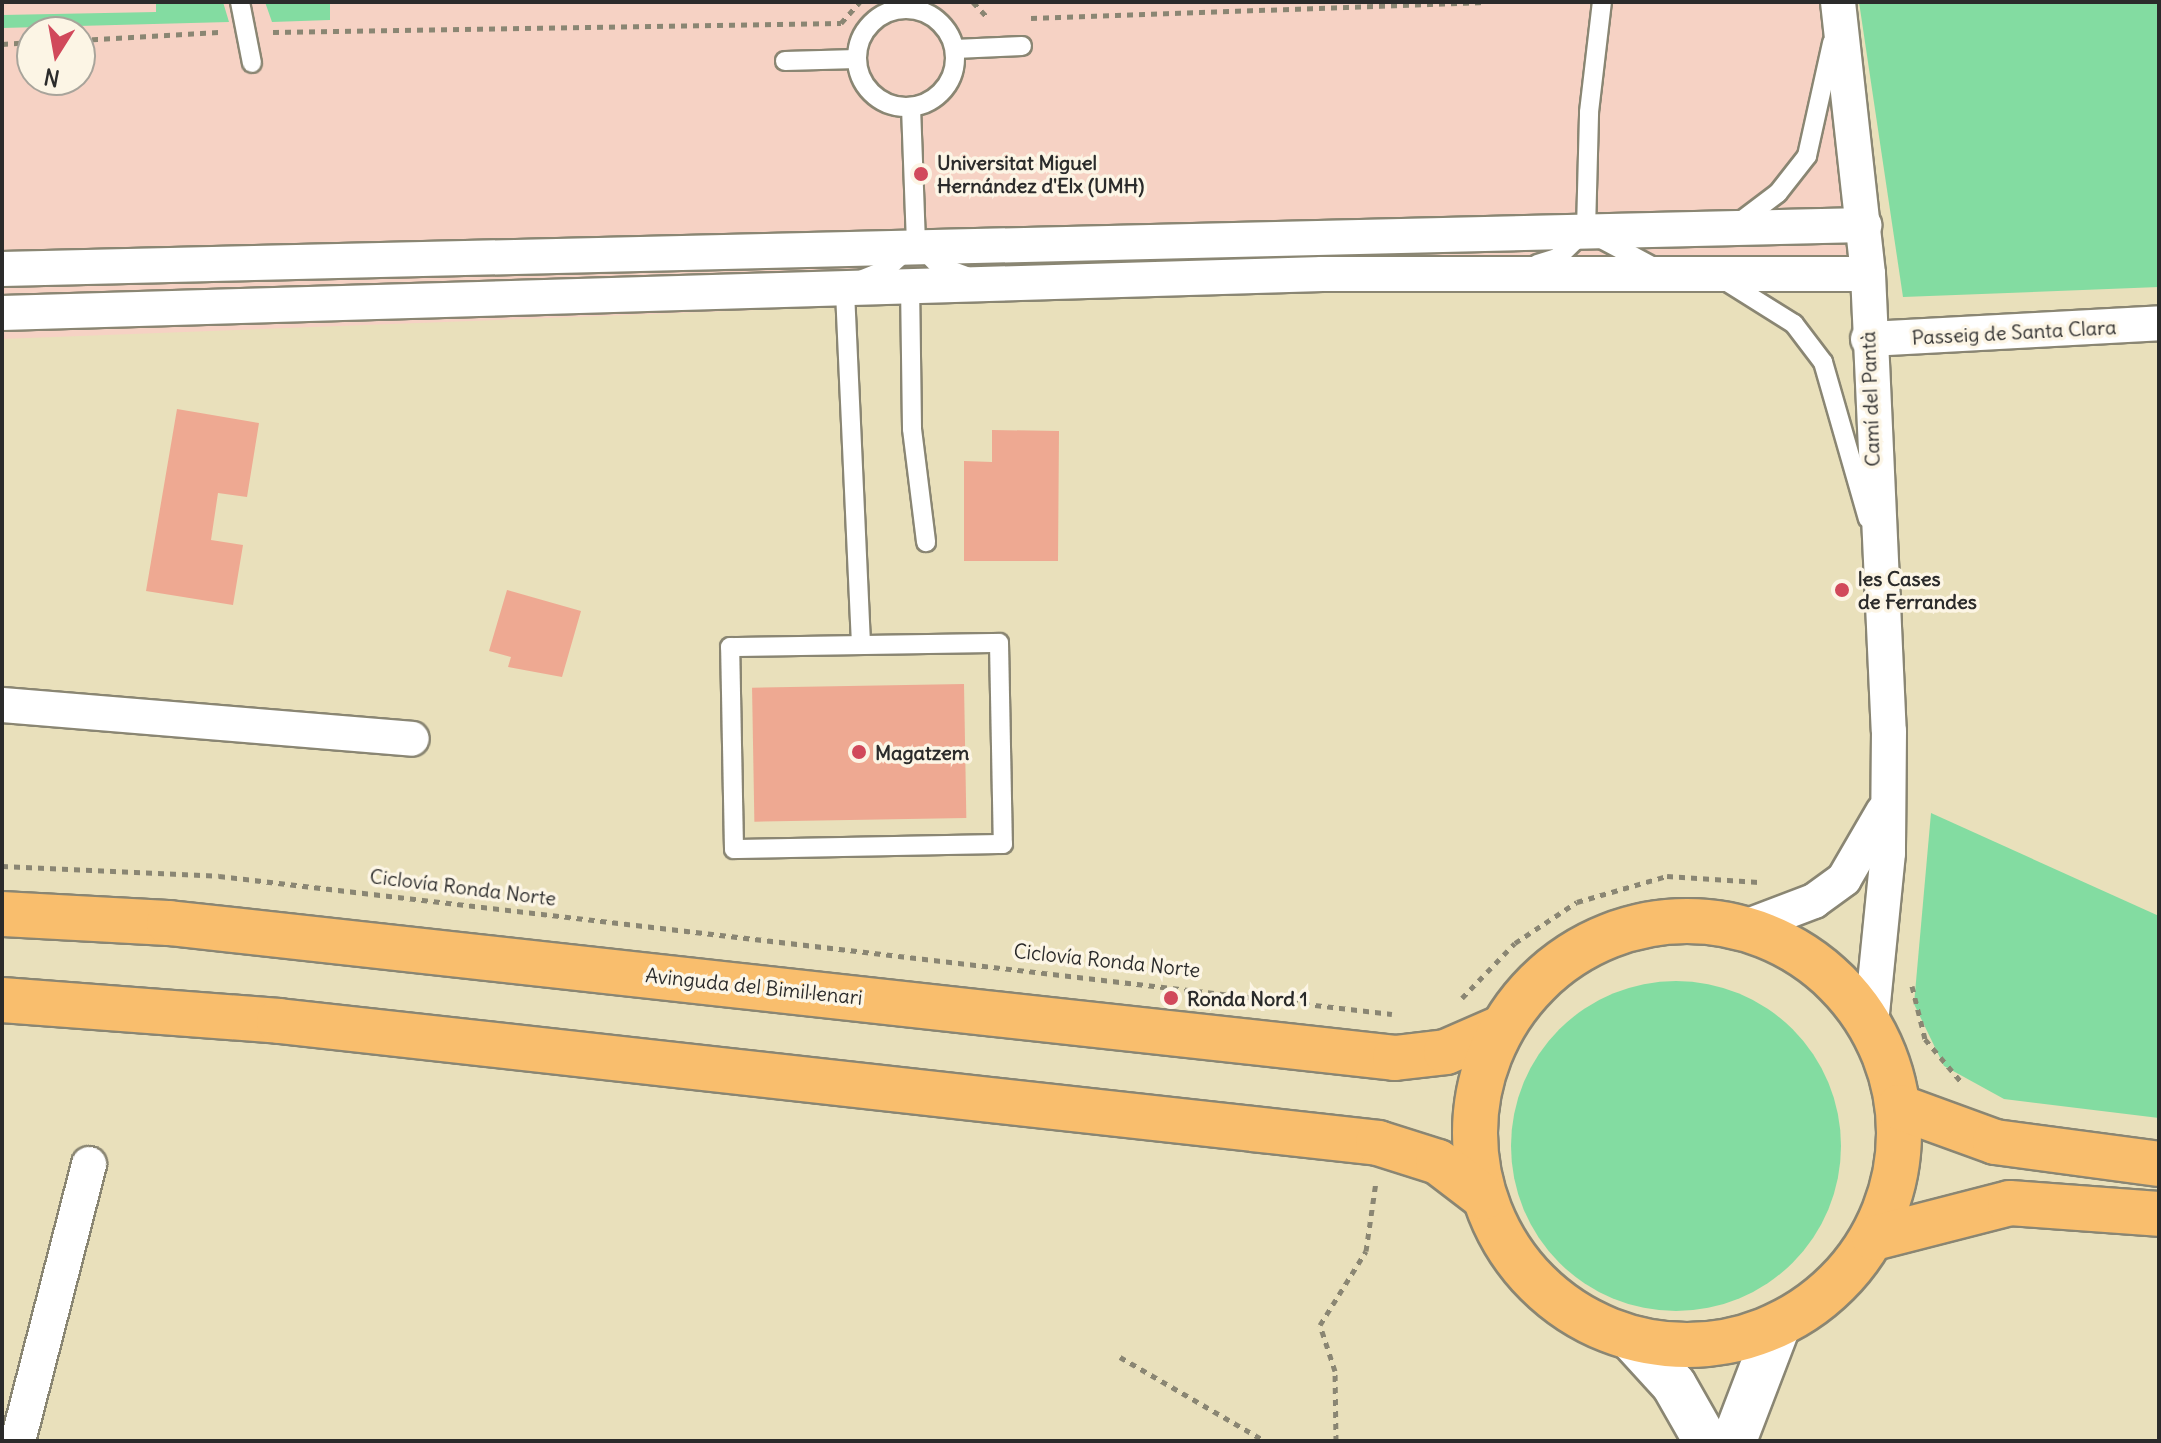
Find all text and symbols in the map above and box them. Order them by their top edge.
north arrow [16,16,96,96]
text: N [42,62,62,93]
place label: Universitat Miguel Hernández d'Elx (UMH) [937,150,1144,197]
marker: Universitat Miguel Hernández d'Elx (UMH) [912,165,930,183]
street label: Passeig de Santa Clara [1911,315,2117,349]
street label: Camí del Pantà [1856,331,1884,467]
place label: les Cases de Ferrandes [1858,566,1977,613]
marker: les Cases de Ferrandes [1833,581,1851,599]
place label: Magatzem [875,740,969,764]
marker: Magatzem [850,743,868,761]
street label: Ciclovía Ronda Norte [368,864,558,910]
street label: Ciclovía Ronda Norte [1012,938,1202,982]
street label: Avinguda del Bimil·lenari [644,963,864,1009]
place label: Ronda Nord 1 [1187,986,1308,1010]
marker: Ronda Nord 1 [1162,989,1180,1007]

